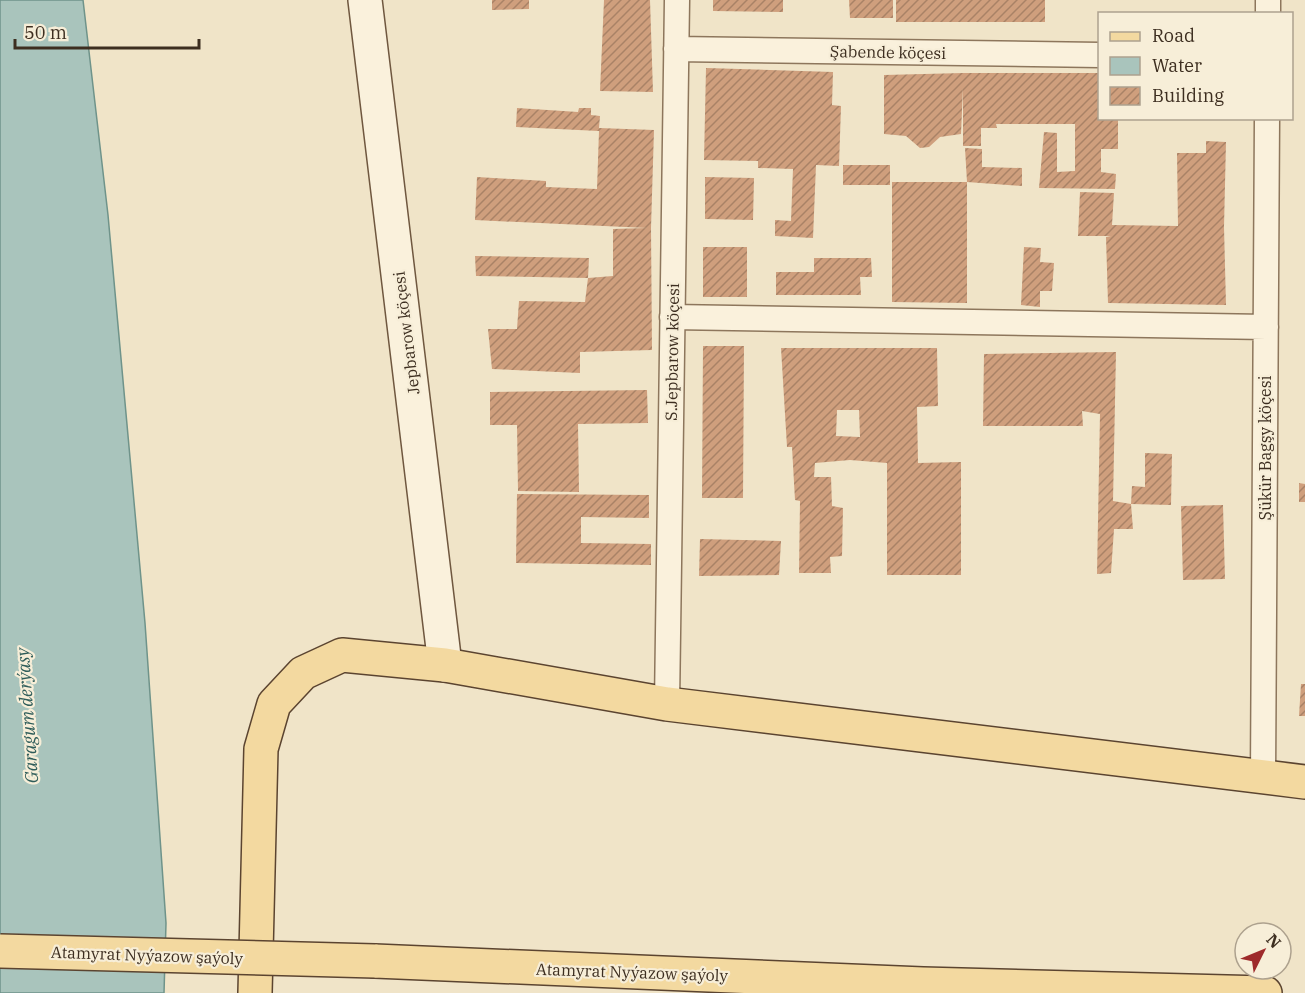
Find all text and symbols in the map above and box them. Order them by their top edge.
scale bar [15,12,200,50]
legend [1098,12,1293,120]
text: 50 m [24,21,67,44]
text: Road [1152,24,1195,47]
street label: Şabende köçesi [830,41,946,63]
text: Water [1152,54,1202,77]
text: Building [1152,84,1224,107]
street label: Jepbarow köçesi [389,270,423,396]
street label: S.Jepbarow köçesi [661,283,683,421]
street label: Şükür Bagşy köçesi [1255,375,1275,521]
water label: Garagum derýasy [11,646,43,784]
north arrow [1233,921,1293,981]
text: N [1262,929,1286,952]
street label: Atamyrat Nyýazow şaýoly [51,942,244,968]
street label: Atamyrat Nyýazow şaýoly [536,959,729,985]

